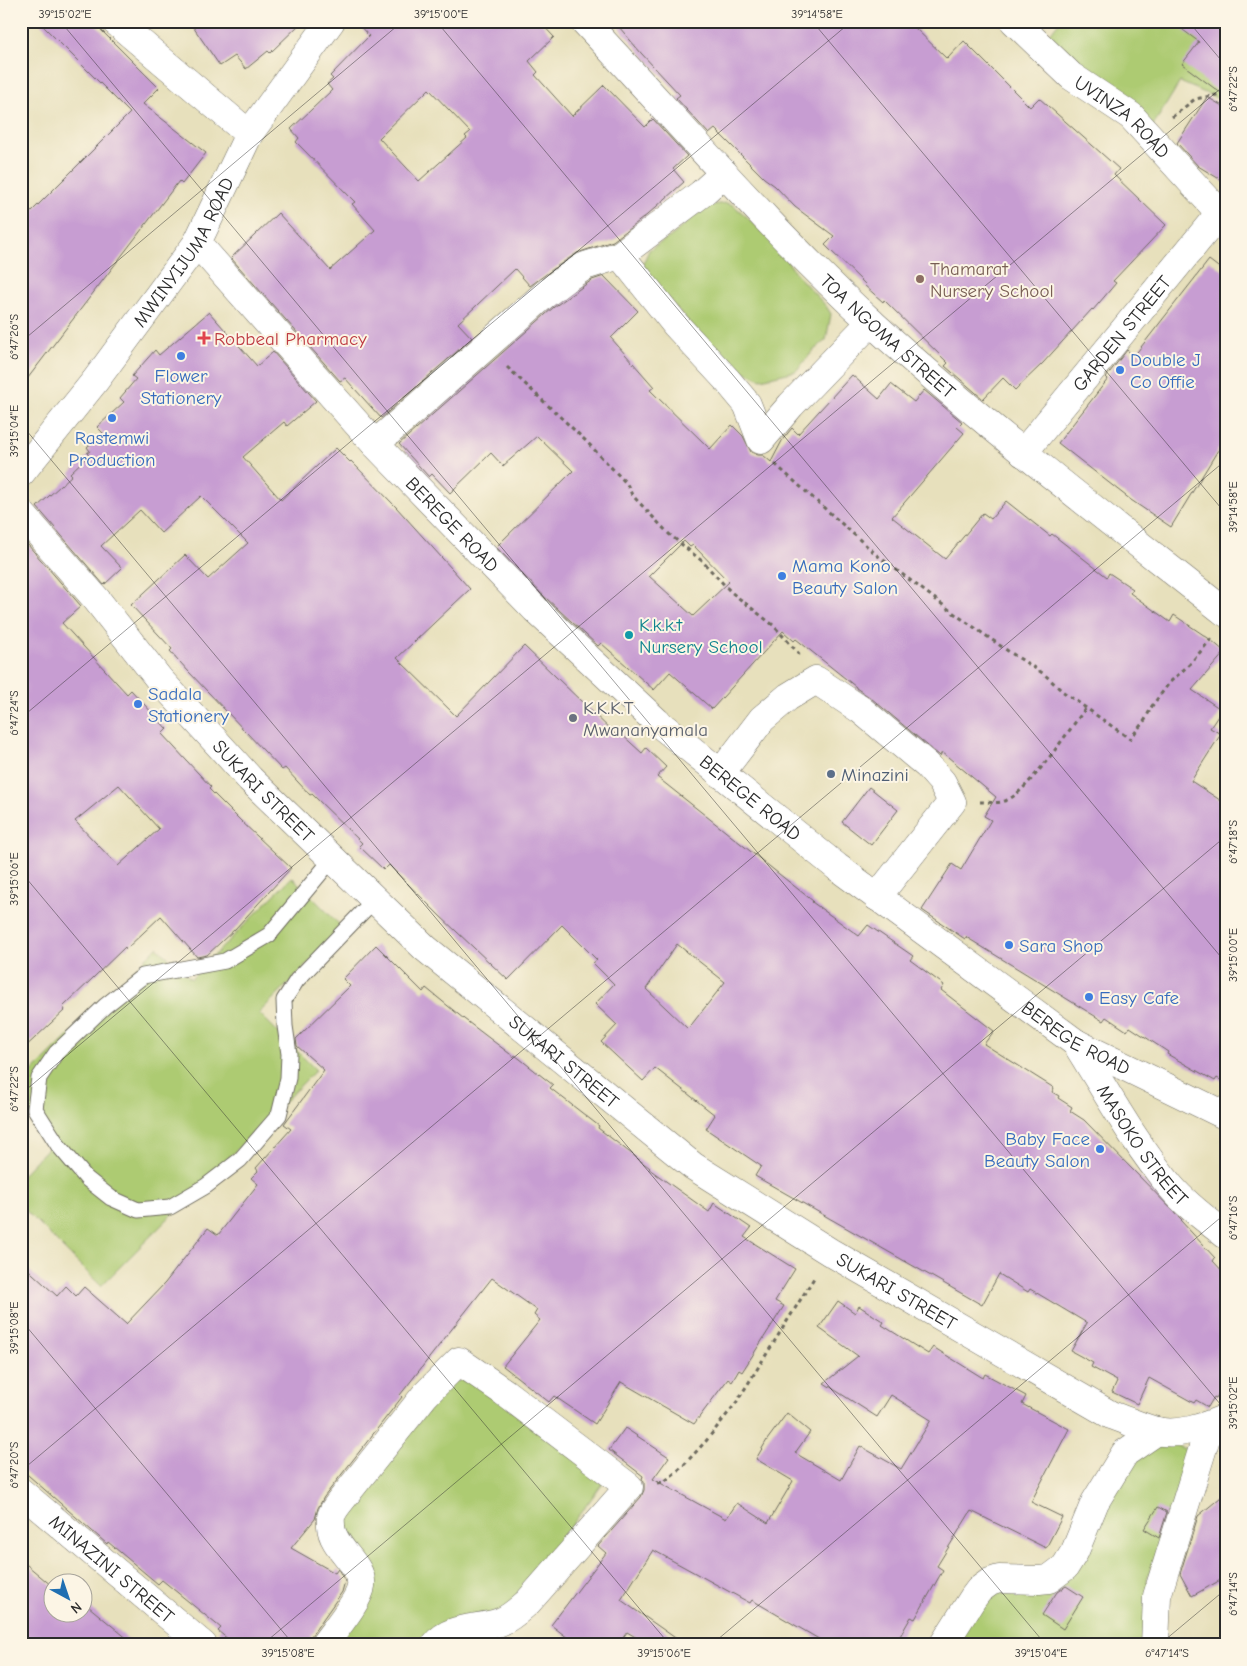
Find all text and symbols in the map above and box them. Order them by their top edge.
text: 39°15'02"E [38,7,92,21]
text: 39°15'00"E [414,7,468,21]
text: 39°14'58"E [791,7,843,21]
text: 6°47'22"S [1226,66,1240,112]
street label: UVINZA ROAD [1070,71,1174,163]
street label: MWINYIJUMA ROAD [129,174,239,331]
place label: Thamarat Nursery School [930,258,1054,302]
street label: TOA NGOMA STREET [815,270,960,403]
street label: GARDEN STREET [1068,272,1176,396]
marker: Thamarat Nursery School [914,273,926,285]
text: 6°47'26"S [7,314,21,360]
place label: Robbeal Pharmacy [214,328,367,350]
marker: Robbeal Pharmacy [198,332,210,344]
place label: Double J Co Offie [1130,349,1201,393]
marker: Flower Stationery [175,350,187,362]
marker: Double J Co Offie [1114,364,1126,376]
place label: Flower Stationery [140,365,222,409]
text: 39°15'04"E [7,405,21,457]
marker: Rastemwi Production [106,412,118,424]
place label: Rastemwi Production [68,427,156,471]
street label: BEREGE ROAD [401,473,503,577]
text: 39°14'58"E [1226,481,1240,533]
place label: Mama Kono Beauty Salon [792,555,898,599]
marker: Mama Kono Beauty Salon [776,570,788,582]
place label: K.k.k.t Nursery School [639,614,763,658]
marker: K.k.k.t Nursery School [623,629,635,641]
place label: Sadala Stationery [148,683,230,727]
text: 6°47'24"S [7,690,21,736]
place label: K.K.K.T Mwananyamala [583,697,708,741]
marker: Sadala Stationery [132,698,144,710]
marker: K.K.K.T Mwananyamala [567,712,579,724]
street label: SUKARI STREET [208,736,318,847]
street label: BEREGE ROAD [695,751,805,846]
place label: Minazini [841,764,909,786]
marker: Minazini [825,768,837,780]
text: 6°47'18"S [1226,820,1240,864]
text: 39°15'06"E [7,852,21,906]
text: 39°15'00"E [1226,928,1240,982]
place label: Sara Shop [1019,935,1103,957]
marker: Sara Shop [1003,939,1015,951]
place label: Easy Cafe [1099,987,1179,1009]
marker: Easy Cafe [1083,991,1095,1003]
street label: BEREGE ROAD [1017,997,1134,1080]
street label: SUKARI STREET [504,1011,623,1113]
text: 6°47'22"S [7,1066,21,1112]
street label: MASOKO STREET [1092,1081,1192,1211]
place label: Baby Face Beauty Salon [984,1128,1090,1172]
marker: Baby Face Beauty Salon [1094,1143,1106,1155]
text: 6°47'16"S [1226,1195,1240,1240]
street label: SUKARI STREET [832,1248,960,1335]
text: 39°15'08"E [7,1301,21,1355]
text: 39°15'02"E [1226,1376,1240,1430]
text: 6°47'20"S [7,1441,21,1488]
street label: MINAZINI STREET [45,1509,179,1627]
text: 6°47'14"S [1226,1572,1240,1616]
north arrow [42,1574,92,1624]
text: 39°15'08"E [261,1646,315,1660]
text: 39°15'06"E [637,1646,691,1660]
text: 39°15'04"E [1015,1646,1067,1660]
text: 6°47'14"S [1145,1646,1189,1660]

